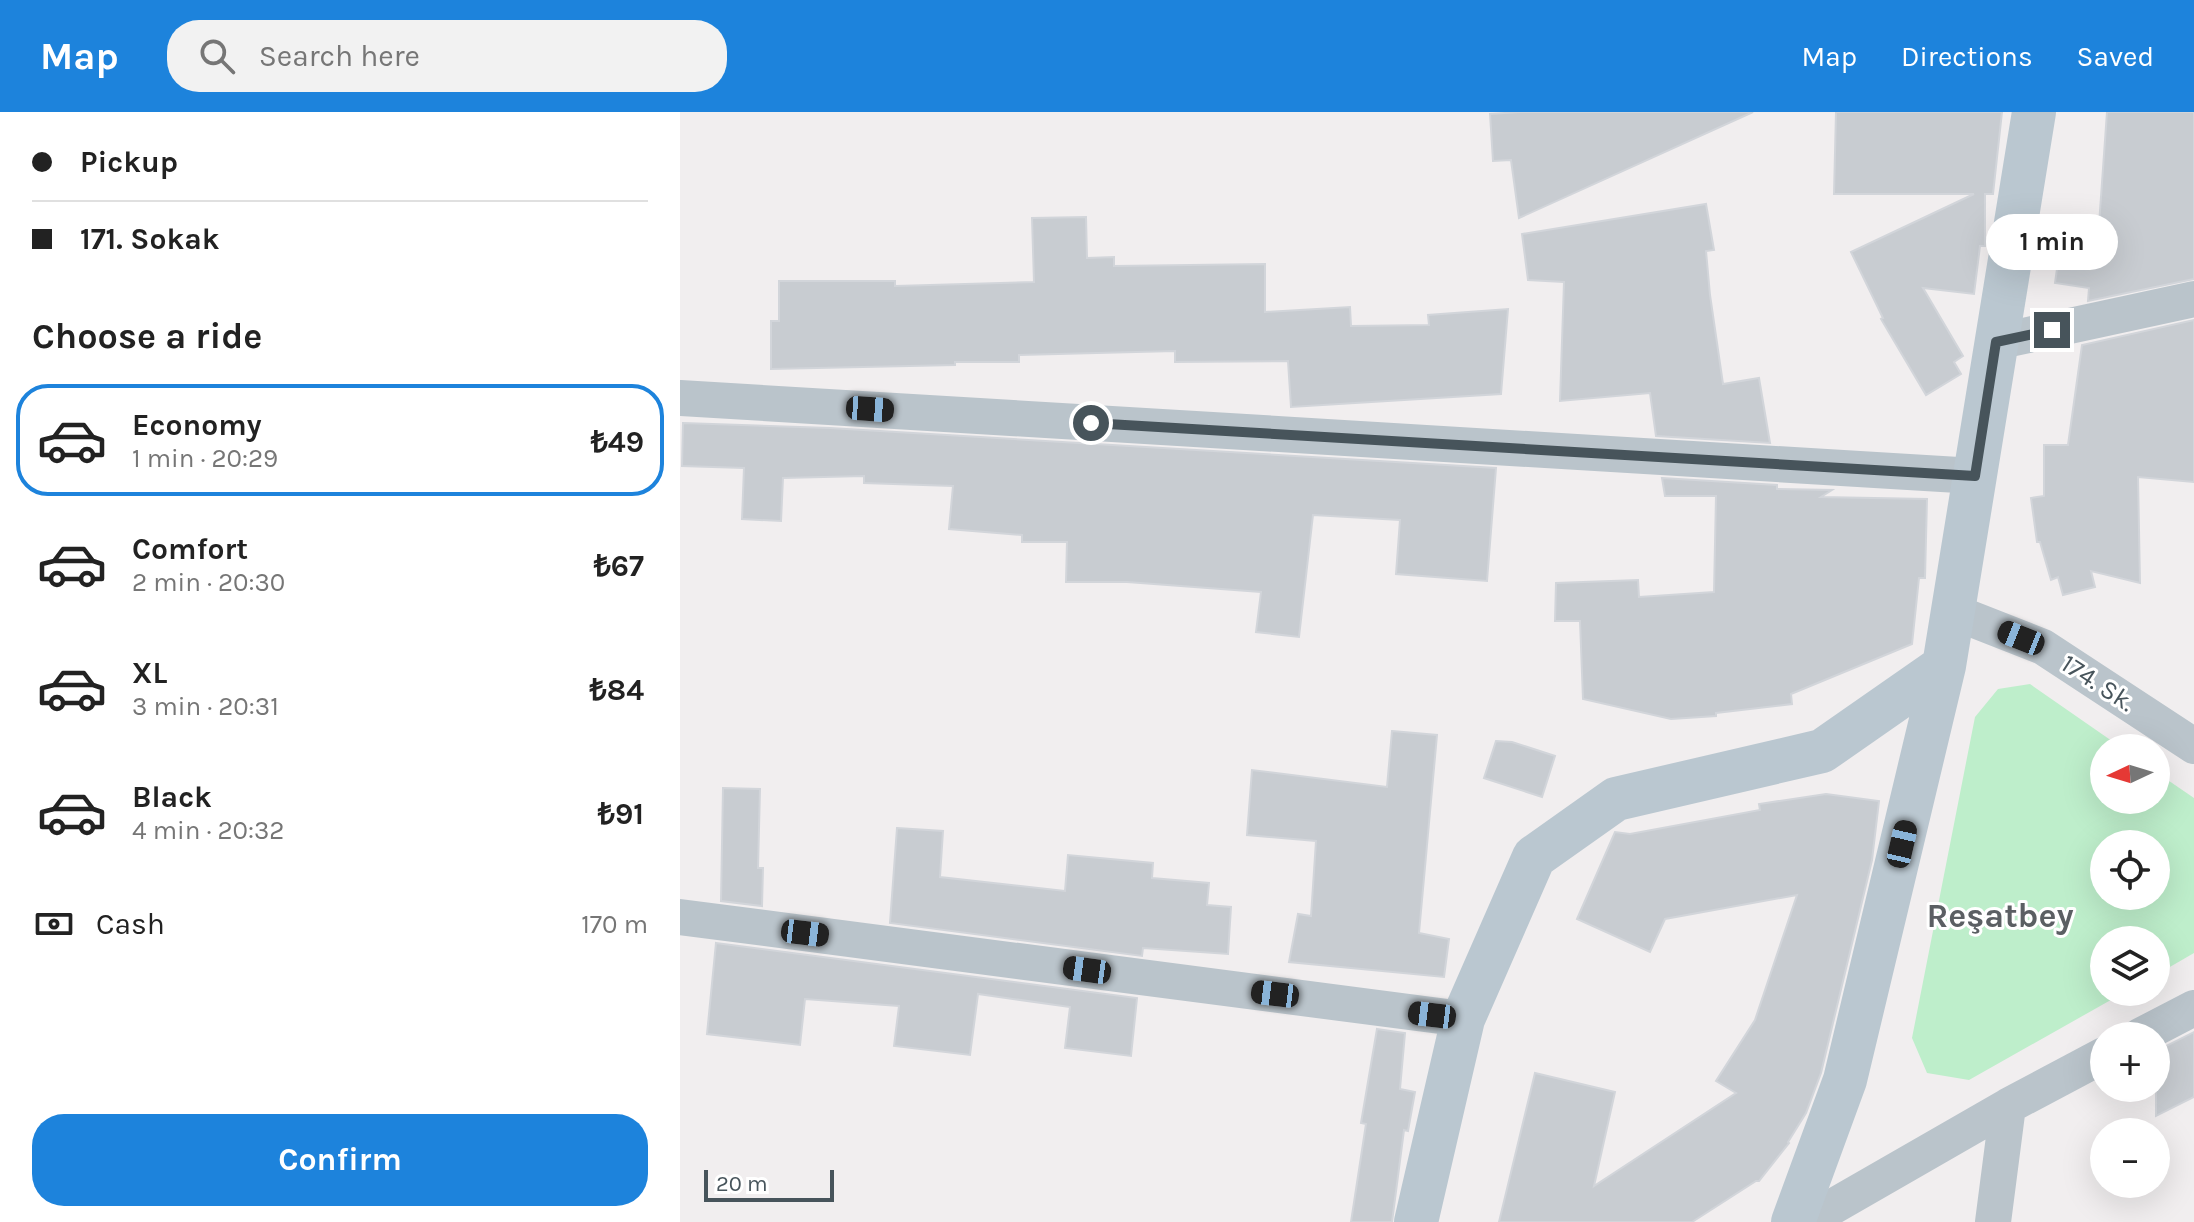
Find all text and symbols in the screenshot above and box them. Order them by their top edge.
search box [167,20,727,92]
text: Map [40,34,119,79]
icon: search [195,34,239,78]
text: Search here [259,38,420,74]
text: Map [1802,40,1857,73]
text: Directions [1901,40,2033,73]
text: Saved [2077,40,2154,73]
text: Pickup [80,144,178,180]
callout: 1 min [1986,214,2118,270]
text: 171. Sokak [80,221,220,257]
text: 1 min [2019,226,2085,257]
route end [2034,312,2070,348]
text: Choose a ride [32,315,262,357]
car [845,395,895,423]
icon: car [36,404,108,476]
route start [1073,405,1109,441]
text: Economy [132,407,262,443]
text: ₺49 [591,424,644,460]
text: 1 min · 20:29 [132,443,278,474]
icon: car [36,528,108,600]
text: Comfort [132,531,248,567]
text: ₺67 [594,548,644,584]
text: 2 min · 20:30 [132,567,285,598]
car [1994,618,2048,658]
street label: 174. Sk. [2056,648,2140,718]
icon: car [36,652,108,724]
text: XL [132,655,167,691]
text: ₺84 [590,672,644,708]
text: 3 min · 20:31 [132,691,279,722]
north arrow [2090,734,2170,814]
map controls [2090,734,2170,1198]
icon: car [36,776,108,848]
text: Black [132,779,212,815]
text: ₺91 [598,796,644,832]
text: 4 min · 20:32 [132,815,284,846]
car [1885,818,1919,870]
button: locate [2090,830,2170,910]
district label: Reşatbey [1926,896,2074,936]
icon: cash [32,902,76,946]
text: Cash [96,906,165,942]
text: 170 m [581,909,648,940]
car [780,918,830,948]
button: layers [2090,926,2170,1006]
car [1062,955,1112,985]
car [1250,979,1300,1009]
car [1407,1000,1457,1030]
button: + [2090,1022,2170,1102]
button: Confirm [32,1114,648,1206]
button: − [2090,1118,2170,1198]
scale bar [704,1166,834,1202]
text: 20 m [716,1171,768,1197]

